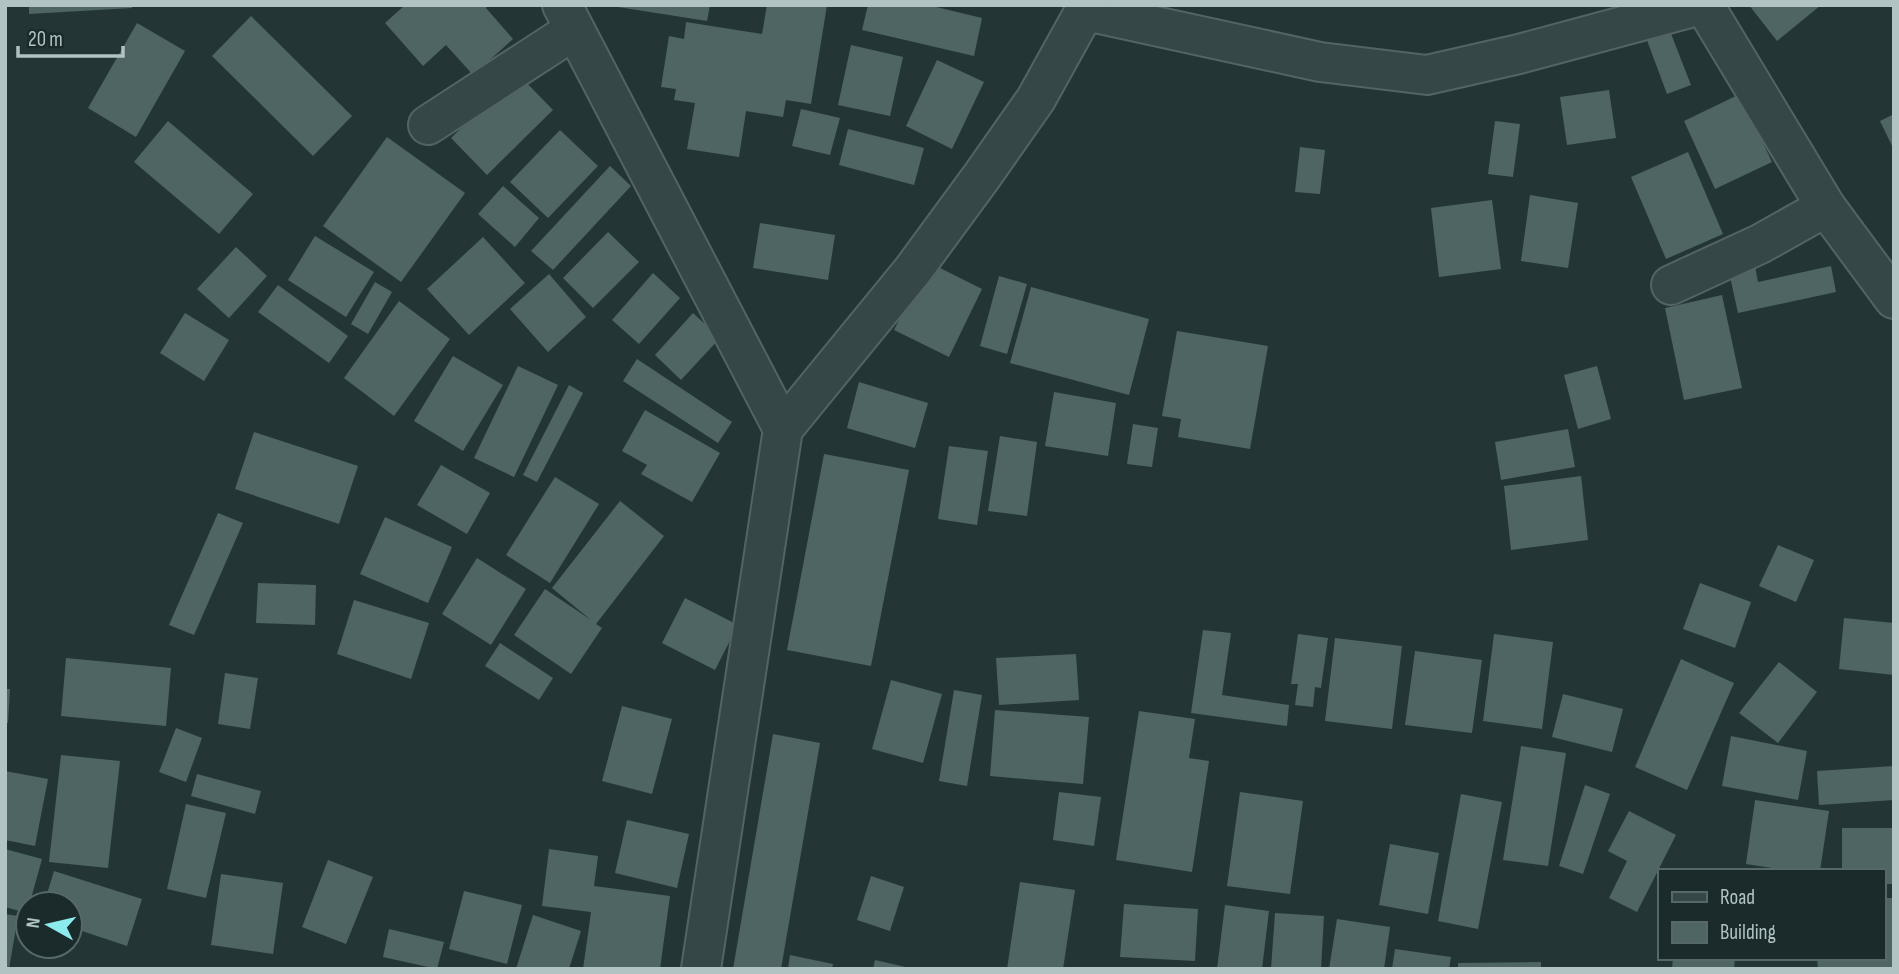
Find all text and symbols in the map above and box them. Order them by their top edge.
scale bar [18,14,122,58]
text: 20 m [28,27,63,52]
legend [1658,869,1885,960]
text: Road [1720,885,1755,910]
north arrow [14,890,84,960]
text: N [22,916,46,929]
text: Building [1720,920,1776,945]

